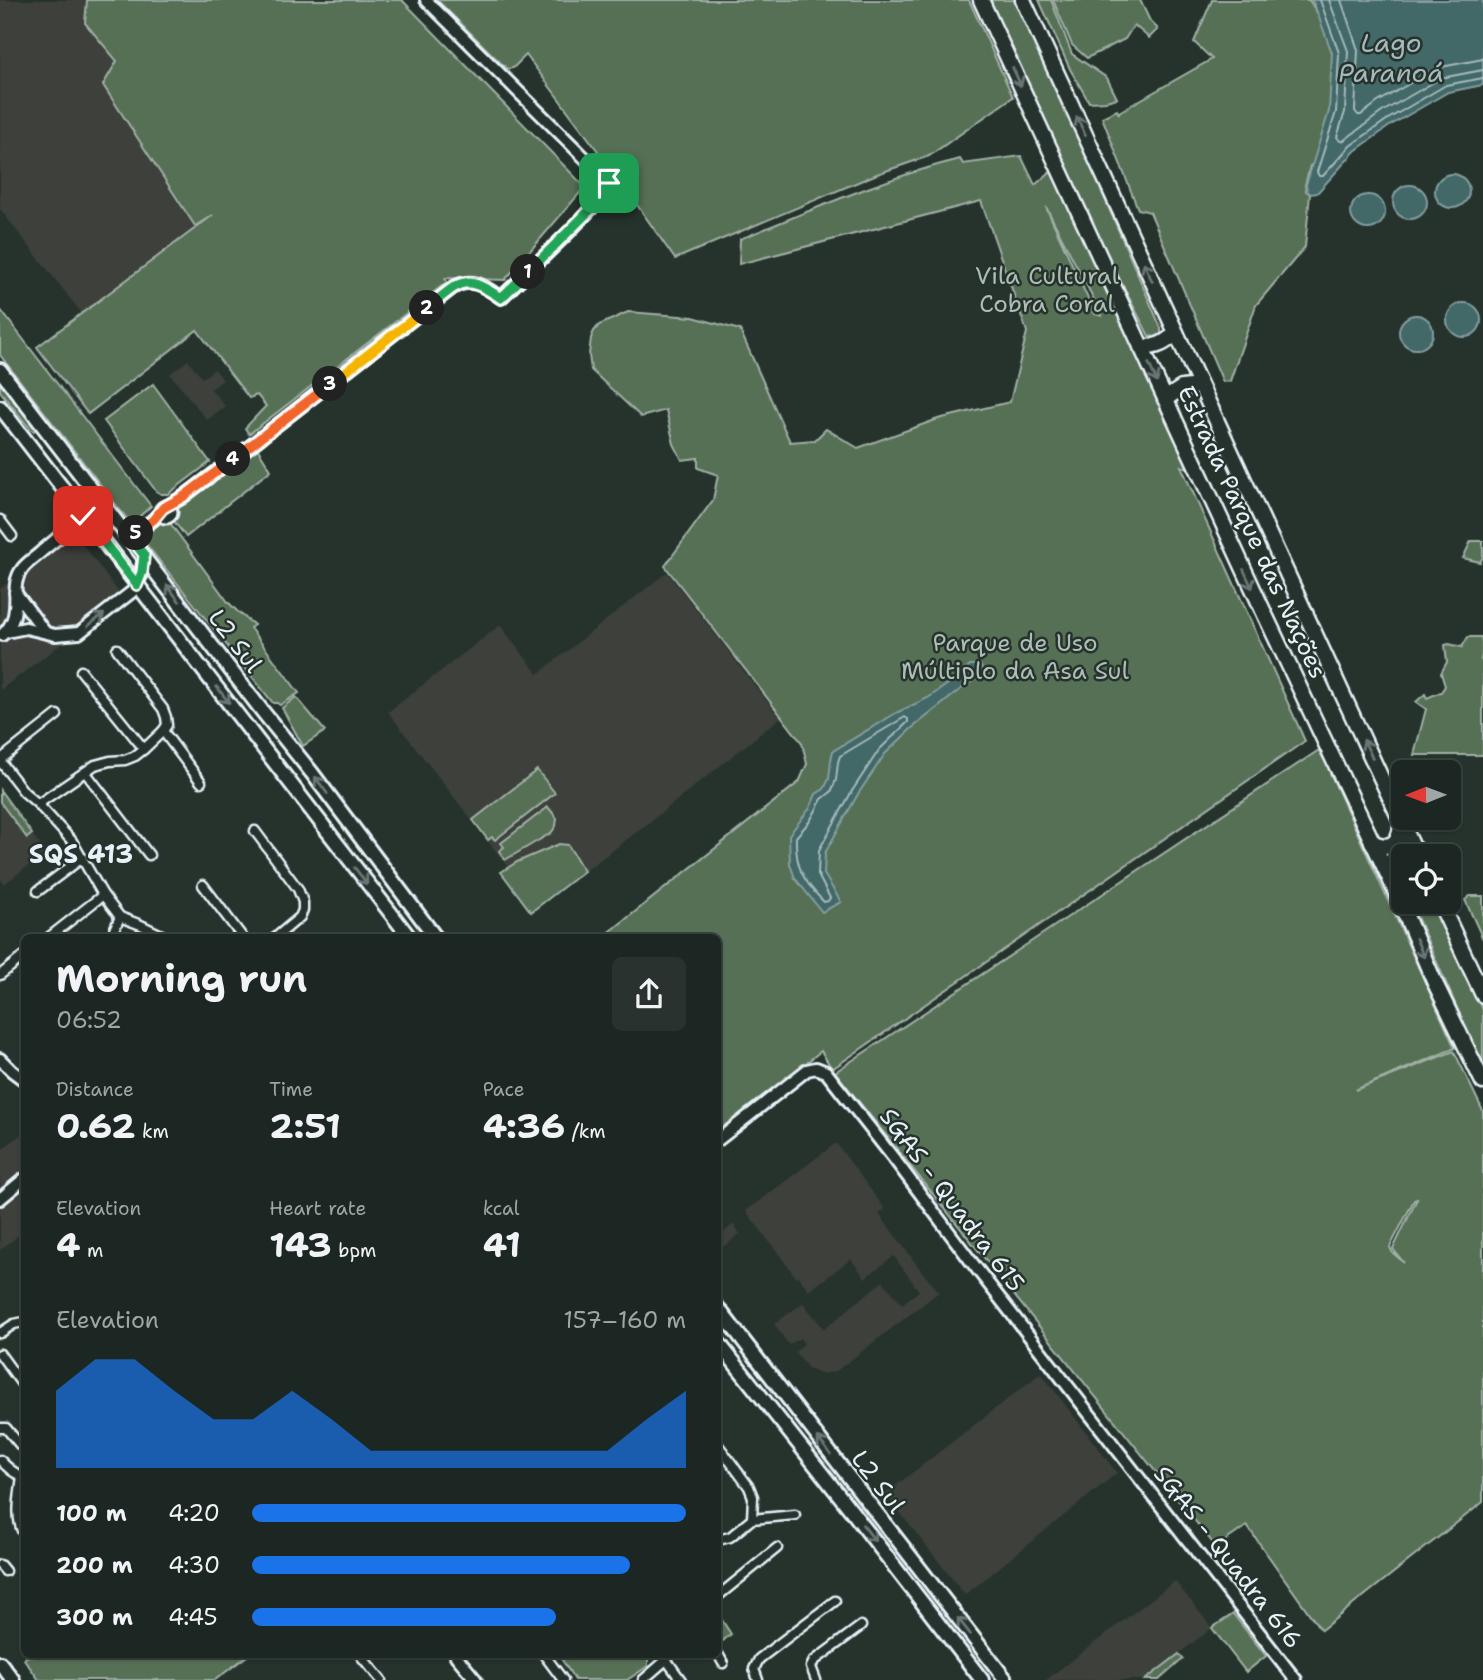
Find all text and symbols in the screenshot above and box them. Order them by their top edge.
water label: Lago Paranoá [1338,25,1444,90]
one-way arrow [1010,66,1024,87]
one-way arrow [1074,116,1087,137]
pin [579,153,639,213]
icon: arrive [590,164,628,202]
pin: 1 [510,254,546,290]
text: 1 [523,259,532,284]
park label: Vila Cultural Cobra Coral [975,260,1120,320]
one-way arrow [1141,262,1154,284]
pin: 2 [410,290,444,326]
text: 2 [420,295,433,320]
one-way arrow [1147,362,1160,383]
pin: 3 [312,366,348,402]
text: 3 [323,371,336,396]
street label: Estrada Parque das Nações [1170,380,1334,684]
pin: 4 [216,442,250,476]
text: 4 [226,446,239,471]
pin [53,486,113,546]
icon: check [64,497,102,535]
pin: 5 [118,516,154,550]
text: 5 [130,520,141,545]
one-way arrow [1242,568,1256,589]
one-way arrow [165,585,180,603]
street label: L2 Sul [201,603,270,680]
one-way arrow [86,613,104,628]
park label: Parque de Uso Múltiplo da Asa Sul [901,627,1130,687]
one-way arrow [215,686,230,704]
one-way arrow [1361,739,1374,760]
north arrow [1391,760,1461,830]
map controls [1391,760,1461,914]
one-way arrow [314,776,328,795]
district label: SQS 413 [29,836,133,871]
button: locate [1391,844,1461,914]
one-way arrow [354,866,369,884]
one-way arrow [1414,937,1427,958]
text: Morning run [56,953,307,1004]
button: share [612,957,686,1031]
text: 06:52 [56,1005,122,1035]
text: Distance [56,1077,134,1102]
text: Time [269,1077,313,1102]
text: Pace [483,1077,524,1102]
text: 0.62 [56,1102,136,1149]
text: 2:51 [269,1102,341,1149]
text: 4:36 [483,1102,565,1149]
street label: SGAS - Quadra 615 [872,1102,1032,1298]
text: km [136,1119,169,1144]
text: /km [565,1119,606,1144]
text: Elevation [56,1196,141,1221]
text: Heart rate [269,1196,366,1221]
text: kcal [483,1196,520,1221]
text: 4 [56,1221,81,1268]
text: 143 [269,1221,332,1268]
text: 41 [483,1221,521,1268]
text: m [81,1238,103,1263]
text: bpm [332,1238,376,1263]
text: Elevation [56,1305,159,1335]
text: 157–160 m [564,1305,686,1335]
one-way arrow [817,1438,832,1456]
street label: L2 Sul [844,1444,913,1521]
street label: SGAS - Quadra 616 [1146,1459,1310,1655]
text: 100 m [56,1498,127,1528]
text: 4:20 [168,1498,220,1528]
one-way arrow [861,1523,876,1542]
text: 200 m [56,1550,133,1580]
text: 4:30 [168,1550,220,1580]
text: 300 m [56,1602,133,1632]
text: 4:45 [168,1602,218,1632]
one-way arrow [957,1617,972,1636]

